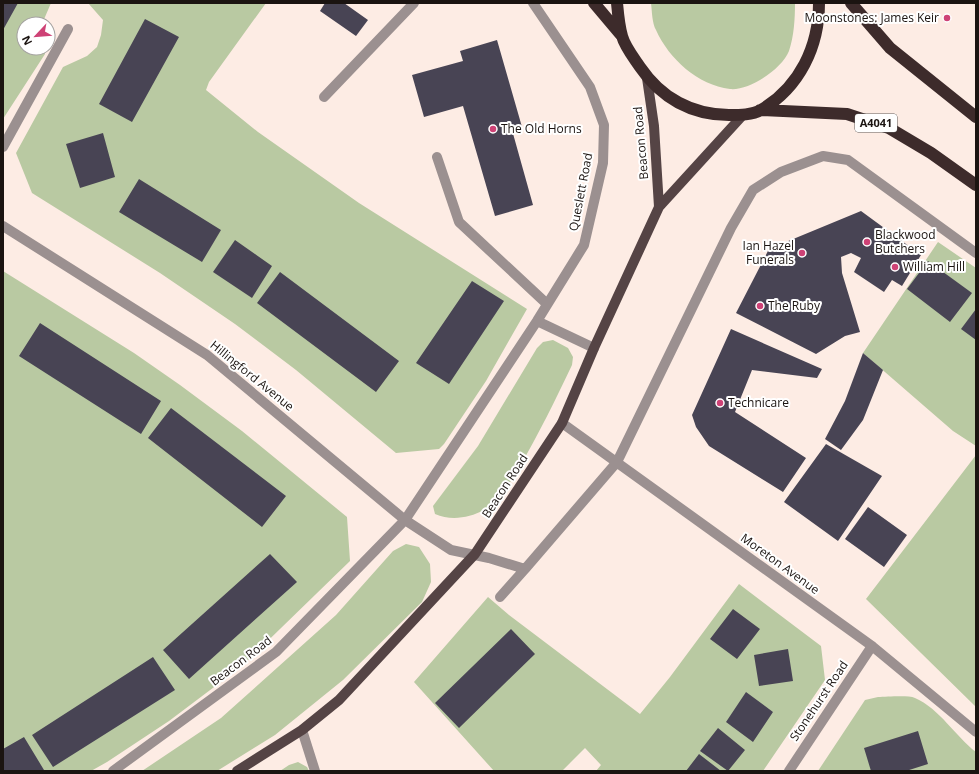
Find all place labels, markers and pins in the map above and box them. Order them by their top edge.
place label: Moonstones: James Keir [805,9,939,26]
marker: Moonstones: James Keir [942,13,952,23]
place label: The Old Horns [501,120,582,137]
marker: The Old Horns [488,124,498,134]
place label: Blackwood Butchers [875,226,936,257]
place label: Ian Hazel Funerals [743,237,794,268]
marker: Blackwood Butchers [862,237,872,247]
marker: Ian Hazel Funerals [797,248,807,258]
place label: William Hill [903,258,965,275]
marker: William Hill [890,262,900,272]
place label: The Ruby [768,297,821,314]
marker: The Ruby [755,301,765,311]
place label: Technicare [728,394,789,411]
marker: Technicare [715,398,725,408]

